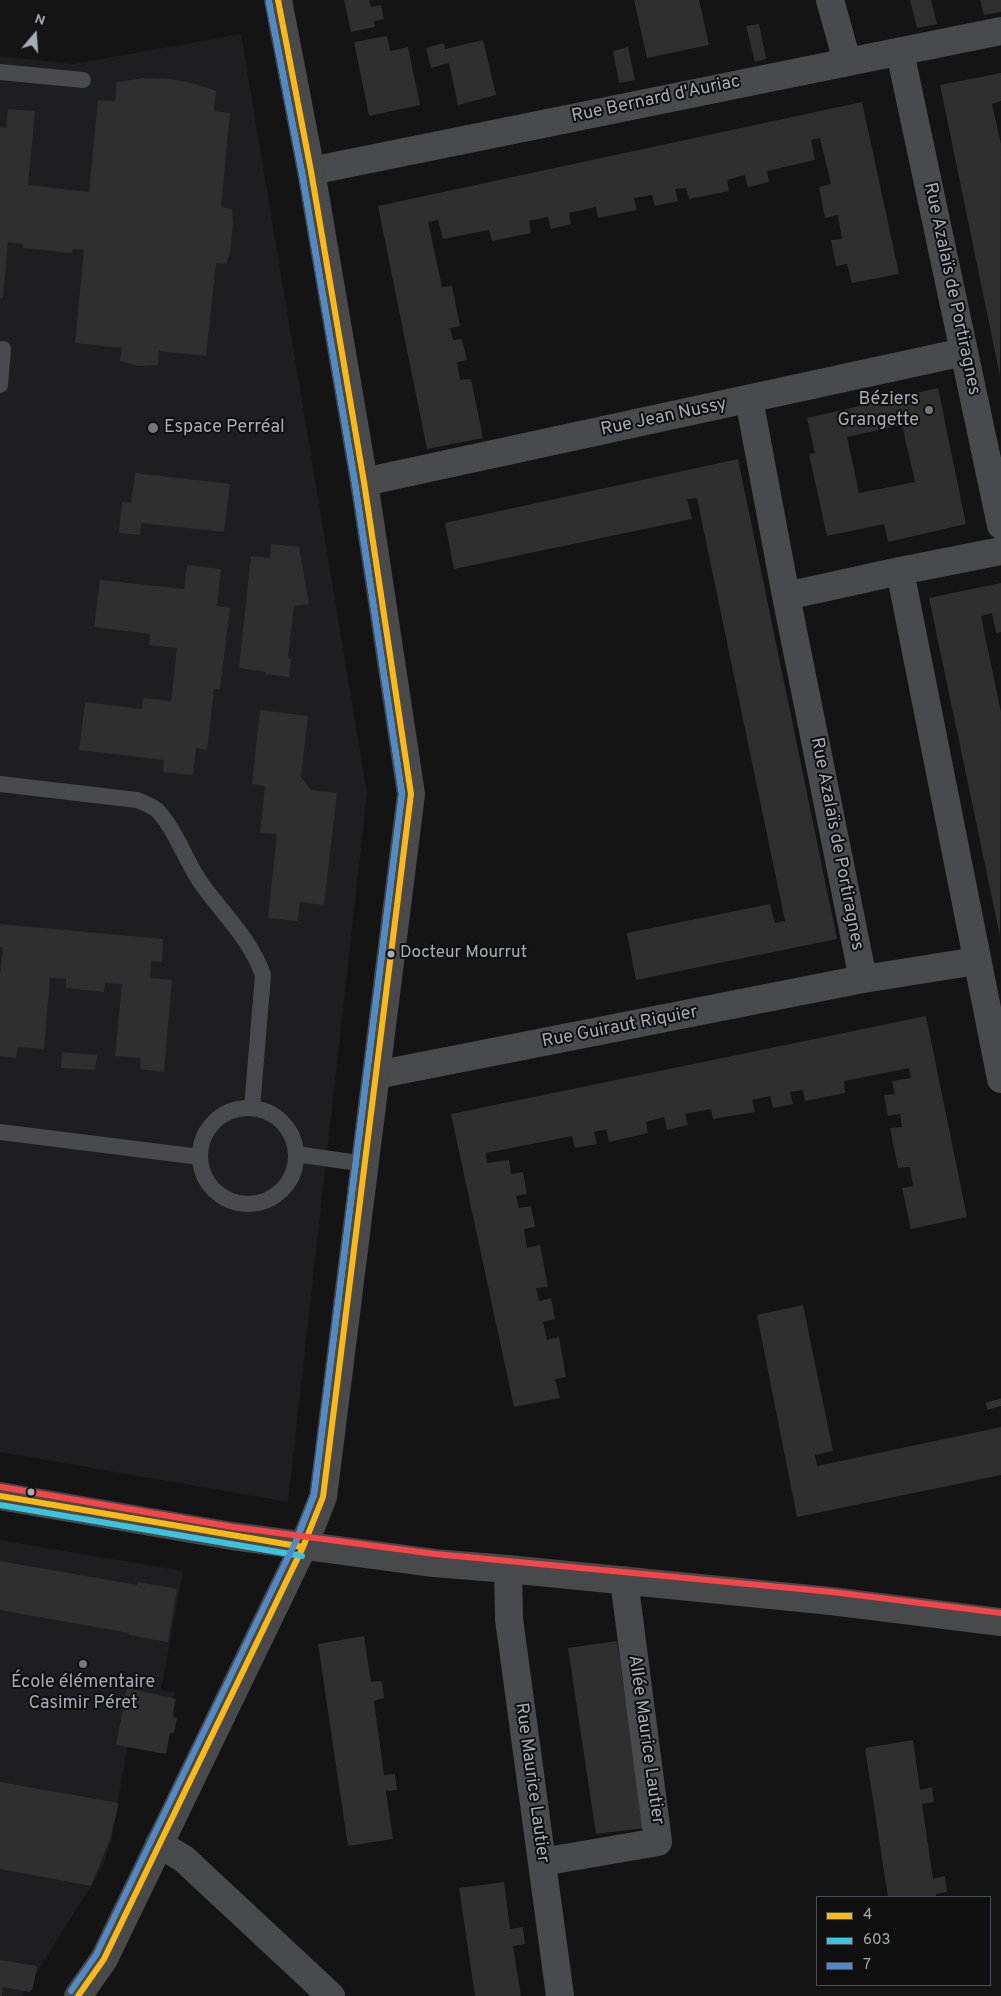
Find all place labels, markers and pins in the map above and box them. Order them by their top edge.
place label: Béziers Grangette [837,389,919,432]
marker: Béziers Grangette [923,404,935,416]
place label: Espace Perréal [164,417,285,439]
marker: Espace Perréal [146,421,160,435]
place label: Docteur Mourrut [400,944,527,964]
marker: Docteur Mourrut [386,949,396,959]
unlabelled marker [26,1487,36,1497]
marker: École élémentaire Casimir Péret [77,1658,89,1670]
place label: École élémentaire Casimir Péret [11,1672,155,1715]

